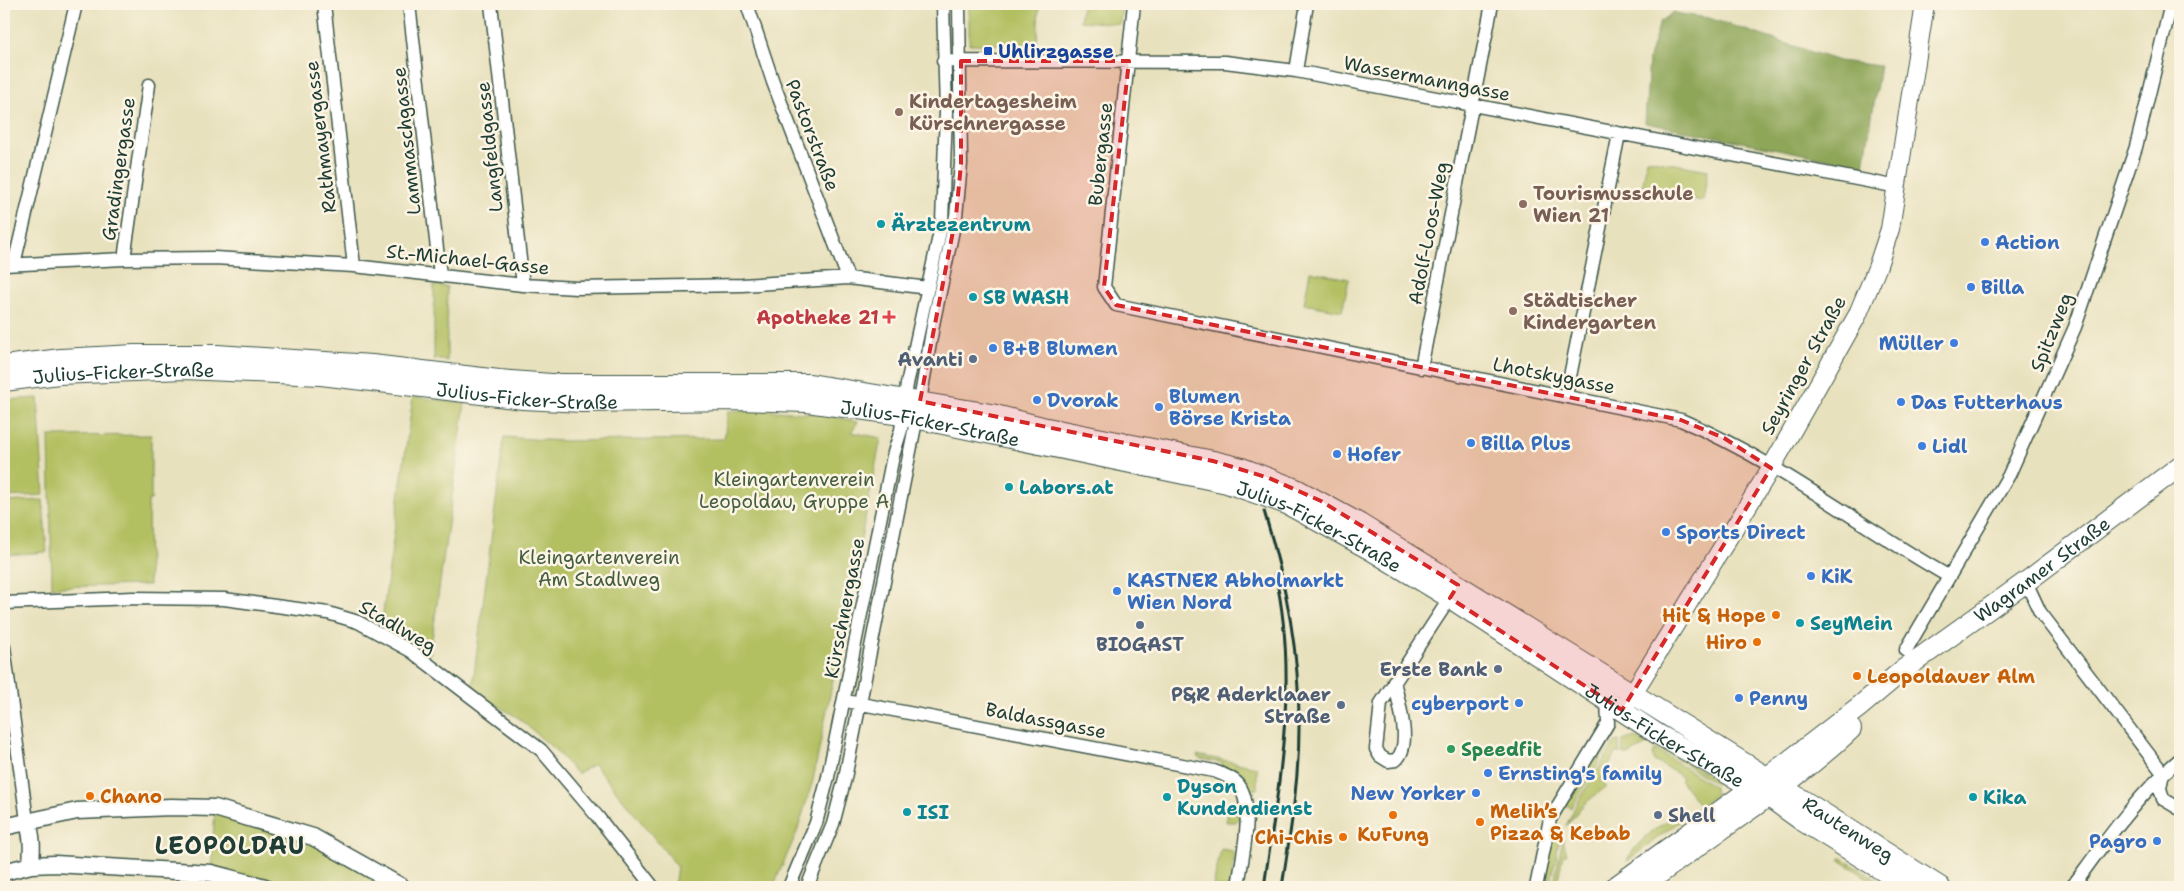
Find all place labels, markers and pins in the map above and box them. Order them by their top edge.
place label: Uhlirzgasse [998,39,1114,64]
marker: Uhlirzgasse [982,45,994,57]
place label: Kindertagesheim Kürschnergasse [909,89,1077,136]
marker: Kindertagesheim Kürschnergasse [893,106,905,118]
place label: Tourismusschule Wien 21 [1533,181,1694,228]
marker: Tourismusschule Wien 21 [1517,198,1529,210]
place label: Ärztezentrum [891,212,1031,237]
marker: Ärztezentrum [875,218,887,230]
place label: Action [1995,230,2060,255]
marker: Action [1979,236,1991,248]
place label: Billa [1981,275,2024,300]
marker: Billa [1965,281,1977,293]
place label: SB WASH [983,285,1069,310]
place label: Städtischer Kindergarten [1523,288,1657,335]
marker: SB WASH [967,291,979,303]
place label: Apotheke 21 [756,305,879,330]
marker: Städtischer Kindergarten [1507,305,1519,317]
marker: Apotheke 21 [883,311,895,323]
place label: Müller [1879,331,1944,356]
place label: B+B Blumen [1003,336,1118,361]
marker: Müller [1948,337,1960,349]
marker: B+B Blumen [987,342,999,354]
place label: Avanti [898,347,963,372]
marker: Avanti [967,353,979,365]
place label: Blumen Börse Krista [1169,384,1291,431]
place label: Dvorak [1047,388,1119,413]
place label: Das Futterhaus [1911,390,2063,415]
marker: Dvorak [1031,394,1043,406]
marker: Das Futterhaus [1895,396,1907,408]
marker: Blumen Börse Krista [1153,401,1165,413]
place label: Billa Plus [1481,431,1571,456]
place label: Lidl [1932,434,1968,459]
marker: Billa Plus [1465,437,1477,449]
marker: Lidl [1916,440,1928,452]
place label: Hofer [1347,442,1401,467]
marker: Hofer [1331,448,1343,460]
place label: Labors.at [1019,475,1113,500]
marker: Labors.at [1003,481,1015,493]
place label: Sports Direct [1676,520,1806,545]
marker: Sports Direct [1660,526,1672,538]
place label: KiK [1821,564,1853,589]
place label: KASTNER Abholmarkt Wien Nord [1127,568,1344,615]
marker: KiK [1805,570,1817,582]
marker: KASTNER Abholmarkt Wien Nord [1111,585,1123,597]
place label: Hit & Hope [1662,603,1766,628]
marker: Hit & Hope [1770,609,1782,621]
place label: SeyMein [1810,611,1893,636]
marker: SeyMein [1794,617,1806,629]
marker: BIOGAST [1134,619,1146,631]
place label: Hiro [1706,630,1747,655]
place label: BIOGAST [1096,632,1184,657]
marker: Hiro [1751,636,1763,648]
place label: Erste Bank [1380,657,1488,682]
marker: Erste Bank [1492,663,1504,675]
place label: Leopoldauer Alm [1867,664,2035,689]
marker: Leopoldauer Alm [1851,670,1863,682]
place label: P&R Aderklaaer Straße [1171,682,1331,729]
place label: Penny [1749,686,1808,711]
place label: cyberport [1411,691,1509,716]
marker: Penny [1733,692,1745,704]
marker: cyberport [1513,697,1525,709]
marker: P&R Aderklaaer Straße [1335,699,1347,711]
place label: Speedfit [1461,737,1542,762]
marker: Speedfit [1445,743,1457,755]
place label: Ernsting's family [1498,761,1662,786]
marker: Ernsting's family [1482,767,1494,779]
place label: Dyson Kundendienst [1177,774,1312,821]
place label: New Yorker [1351,781,1466,806]
place label: Chano [100,784,162,809]
place label: Kika [1983,785,2027,810]
marker: New Yorker [1470,787,1482,799]
marker: Chano [84,790,96,802]
marker: Dyson Kundendienst [1161,791,1173,803]
marker: Kika [1967,791,1979,803]
place label: Melih’s Pizza & Kebab [1490,799,1631,846]
place label: ISI [917,800,950,825]
place label: Shell [1668,803,1716,828]
marker: ISI [901,806,913,818]
marker: KuFung [1387,809,1399,821]
marker: Shell [1652,809,1664,821]
marker: Melih’s Pizza & Kebab [1474,816,1486,828]
place label: KuFung [1357,822,1429,847]
place label: Chi-Chis [1254,825,1333,850]
place label: Pagro [2089,829,2147,854]
marker: Chi-Chis [1337,831,1349,843]
marker: Pagro [2151,835,2163,847]

